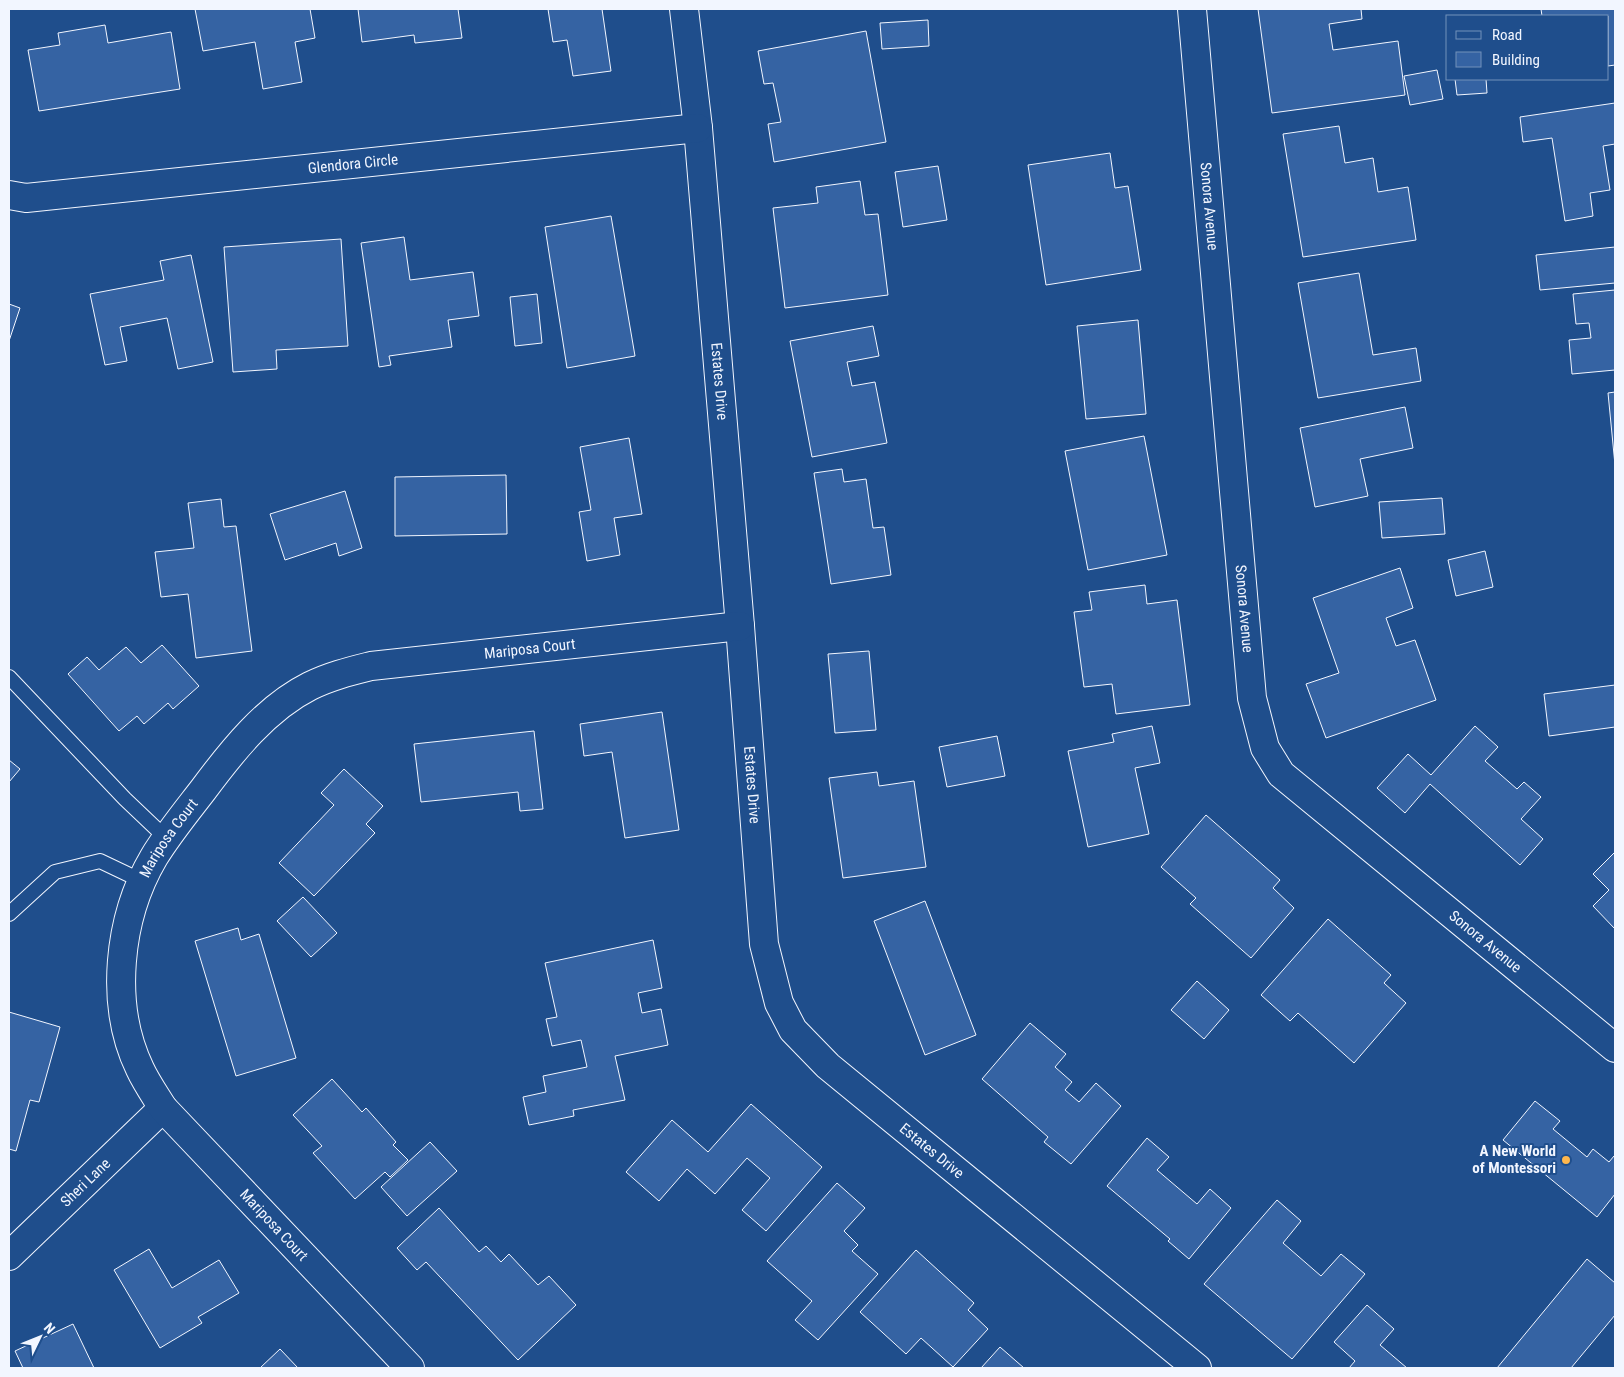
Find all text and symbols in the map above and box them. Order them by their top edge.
legend [1446,15,1609,80]
text: Road [1492,26,1522,44]
text: Building [1492,51,1540,69]
street label: Glendora Circle [307,150,399,178]
street label: Sonora Avenue [1196,162,1222,251]
street label: Estates Drive [707,342,732,421]
street label: Sonora Avenue [1231,564,1257,653]
street label: Mariposa Court [483,635,576,663]
street label: Estates Drive [740,746,764,824]
street label: Mariposa Court [136,795,202,881]
street label: Sonora Avenue [1445,907,1525,977]
street label: Estates Drive [896,1119,967,1182]
place label: A New World of Montessori [1472,1142,1556,1177]
marker: A New World of Montessori [1560,1154,1572,1166]
street label: Sheri Lane [57,1155,114,1211]
street label: Mariposa Court [236,1185,312,1265]
north arrow [15,1312,65,1362]
text: N [41,1320,58,1337]

